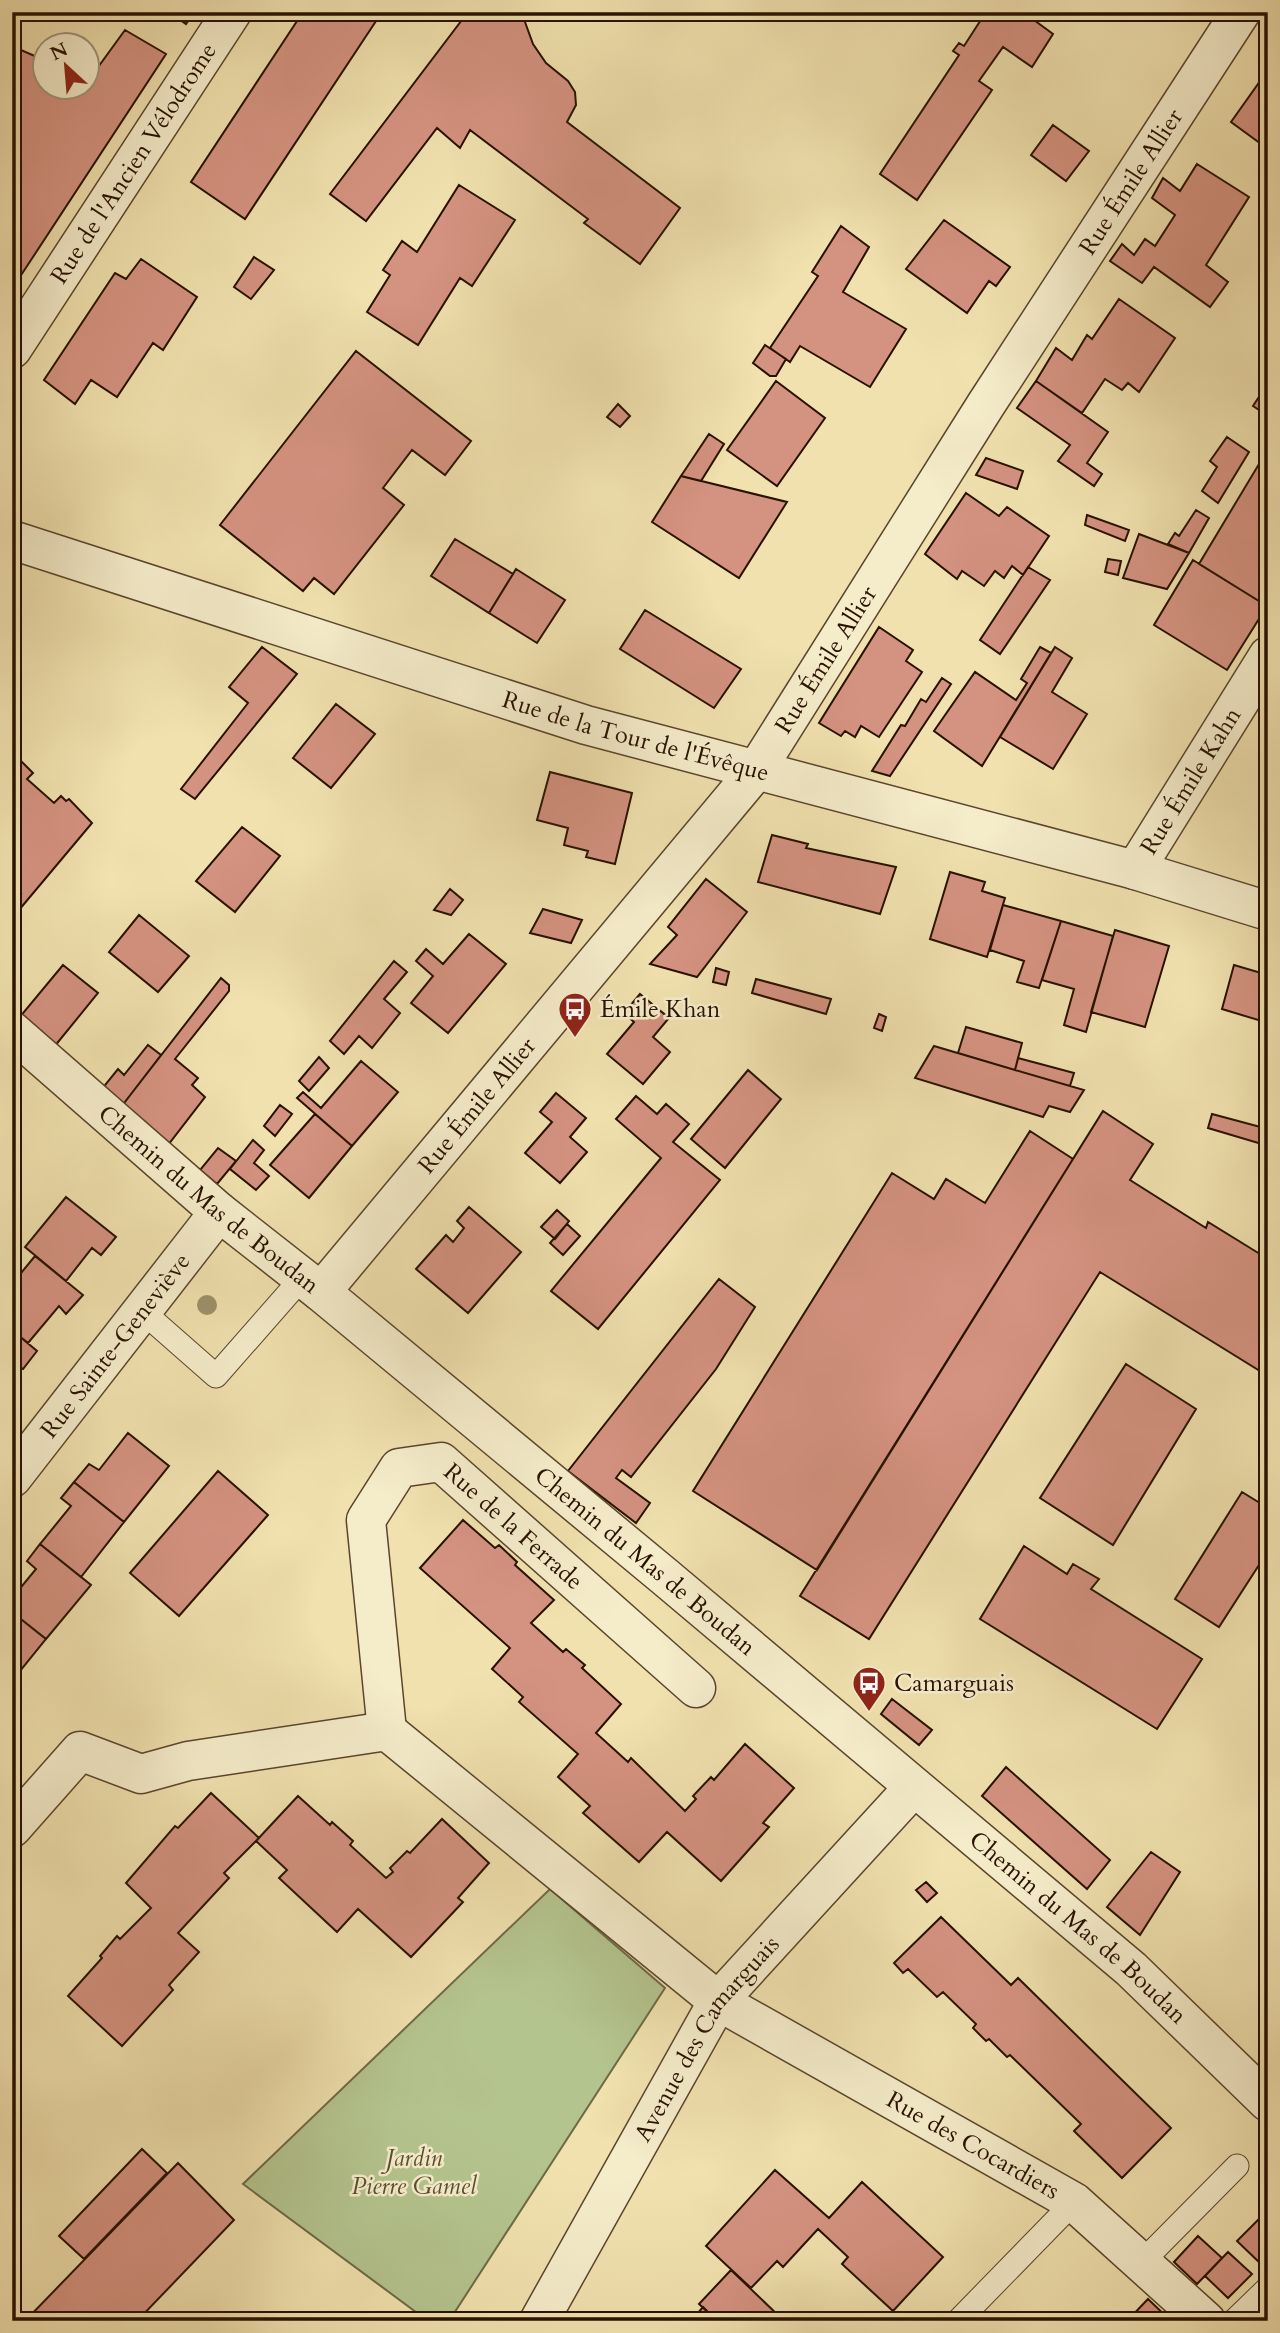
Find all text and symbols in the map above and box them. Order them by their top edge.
north arrow [32,32,102,102]
street label: Rue de l'Ancien Vélodrome [43,36,225,290]
text: N [46,36,73,67]
street label: Rue Émile Allier [1071,102,1191,262]
street label: Rue Émile Allier [767,580,885,740]
street label: Rue de la Tour de l'Évêque [498,683,773,790]
street label: Rue Émile Kahn [1133,701,1249,861]
bus stop icon: Émile Khan [556,990,594,1039]
place label: Émile Khan [600,993,721,1026]
street label: Rue Émile Allier [411,1030,544,1181]
street label: Chemin du Mas de Boudan [91,1098,326,1302]
street label: Rue Sainte-Geneviève [33,1246,198,1445]
street label: Rue de la Ferrade [436,1456,590,1598]
street label: Chemin du Mas de Boudan [527,1460,763,1664]
bus stop icon: Camarguais [850,1664,888,1713]
place label: Camarguais [894,1667,1014,1700]
street label: Chemin du Mas de Boudan [962,1824,1194,2032]
street label: Avenue des Camarguais [626,1929,787,2148]
street label: Rue des Cocardiers [880,2083,1065,2208]
park label: Jardin Pierre Gamel [352,2142,478,2203]

